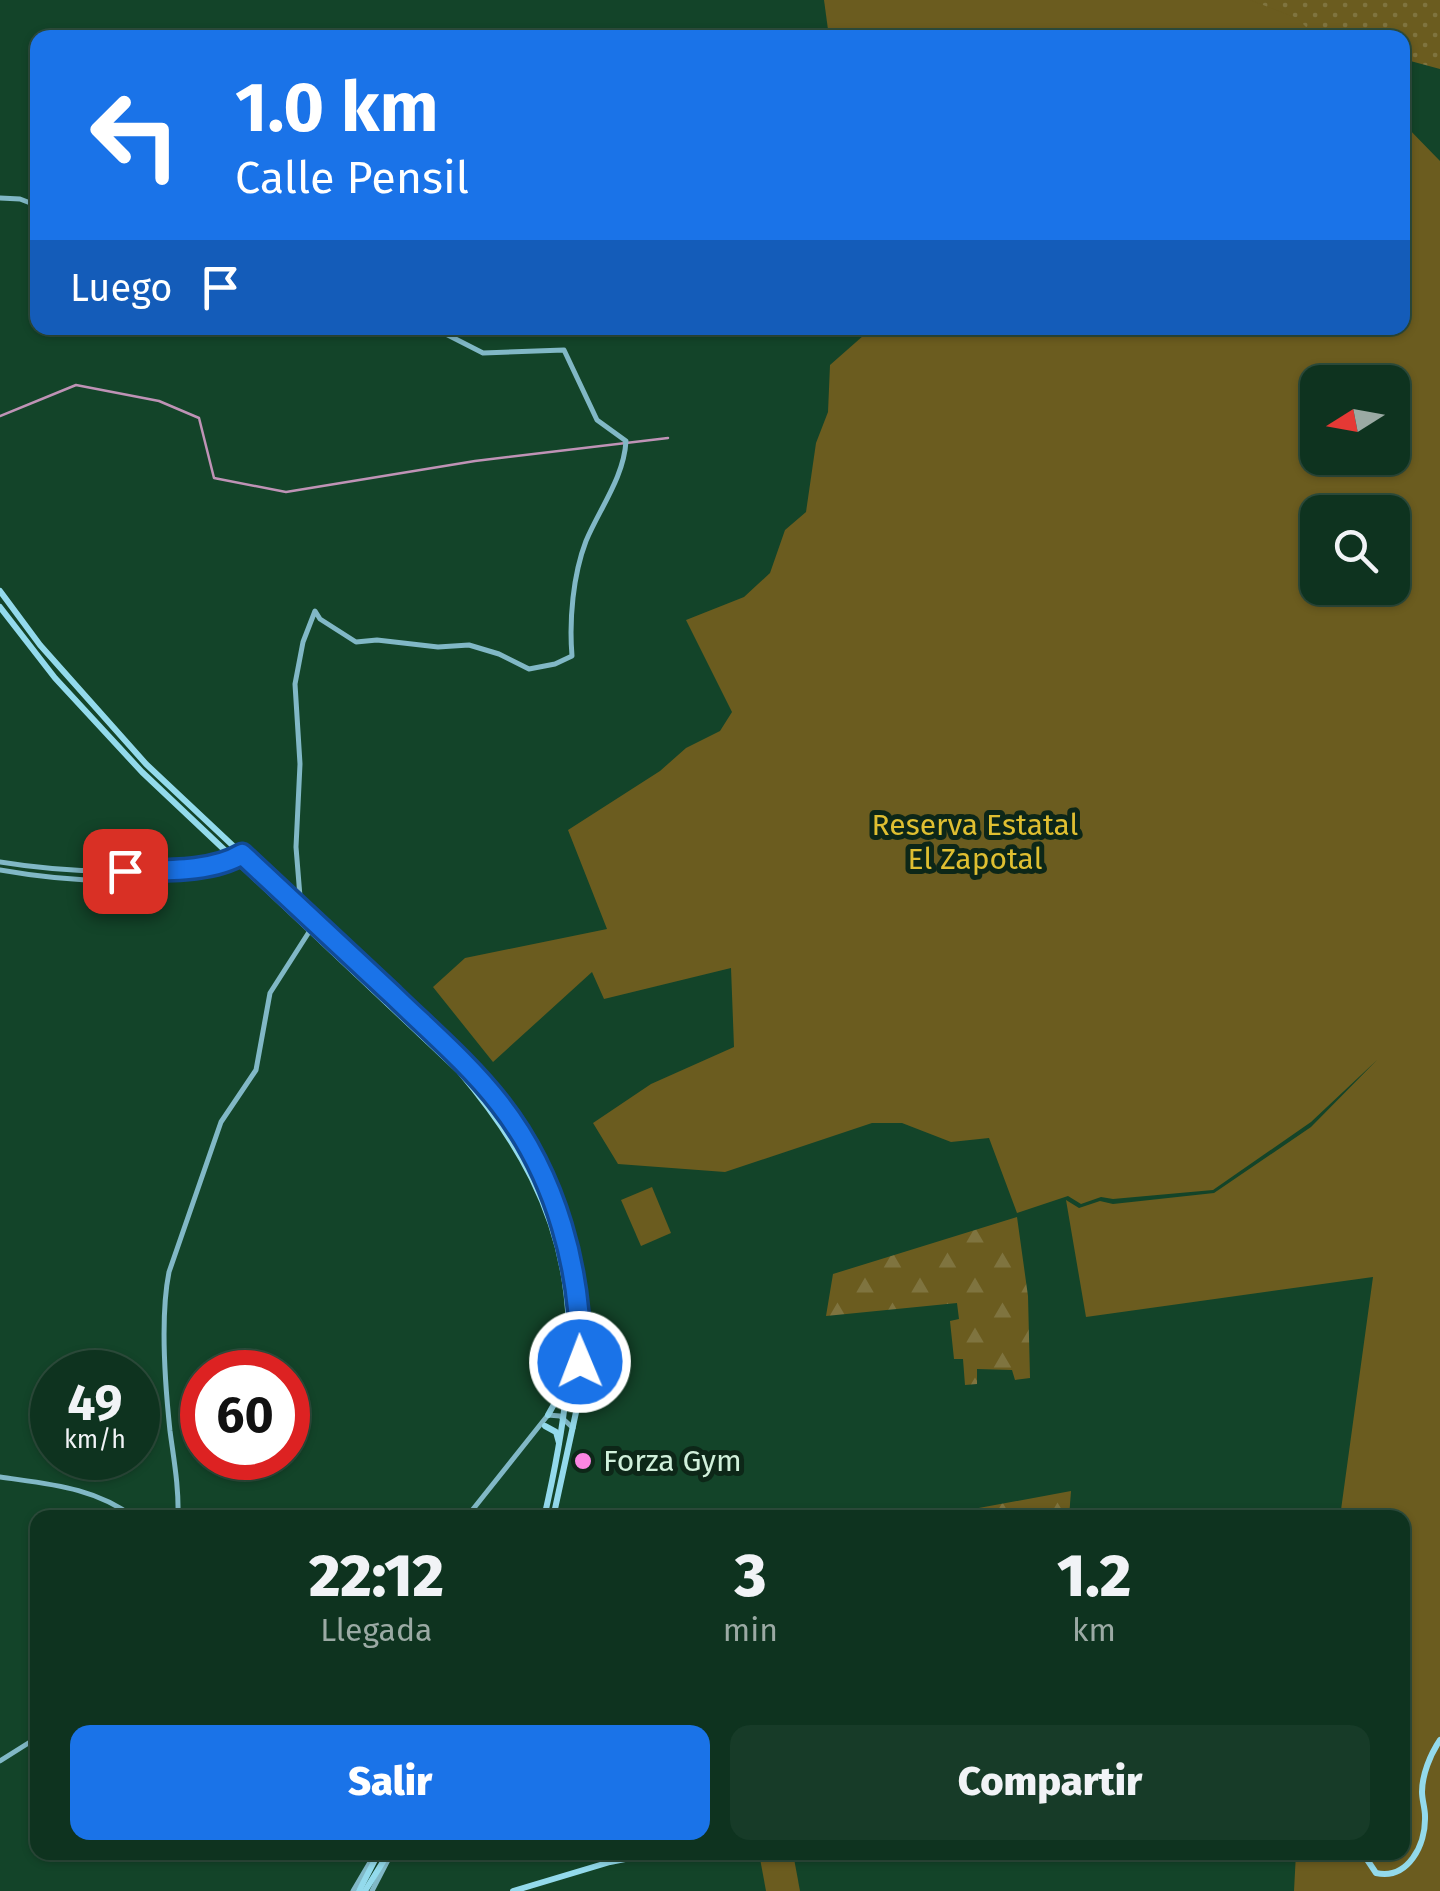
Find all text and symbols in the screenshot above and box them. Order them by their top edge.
text: 1.0 km [235,66,439,150]
icon: left [70,70,200,200]
text: Calle Pensil [235,151,469,205]
icon: arrive [193,260,248,315]
text: Luego [70,265,173,311]
north arrow [1300,365,1410,475]
map controls [1300,365,1410,605]
button: search [1300,495,1410,605]
park label: Reserva Estatal El Zapotal [872,807,1079,877]
pin [83,829,168,914]
icon: arrive [98,844,153,899]
position arrow [528,1310,632,1414]
speed limit sign: 60 [180,1350,310,1480]
text: 49 [67,1373,123,1433]
text: km/h [64,1425,126,1455]
place label: Forza Gym [603,1443,742,1479]
marker: Forza Gym [572,1450,594,1472]
text: 22:12 [309,1540,444,1612]
text: 3 [735,1540,766,1612]
text: 1.2 [1057,1540,1131,1612]
text: Llegada [320,1611,433,1649]
text: min [723,1611,778,1649]
text: km [1072,1611,1116,1649]
button: Salir [70,1725,710,1840]
button: Compartir [730,1725,1370,1840]

